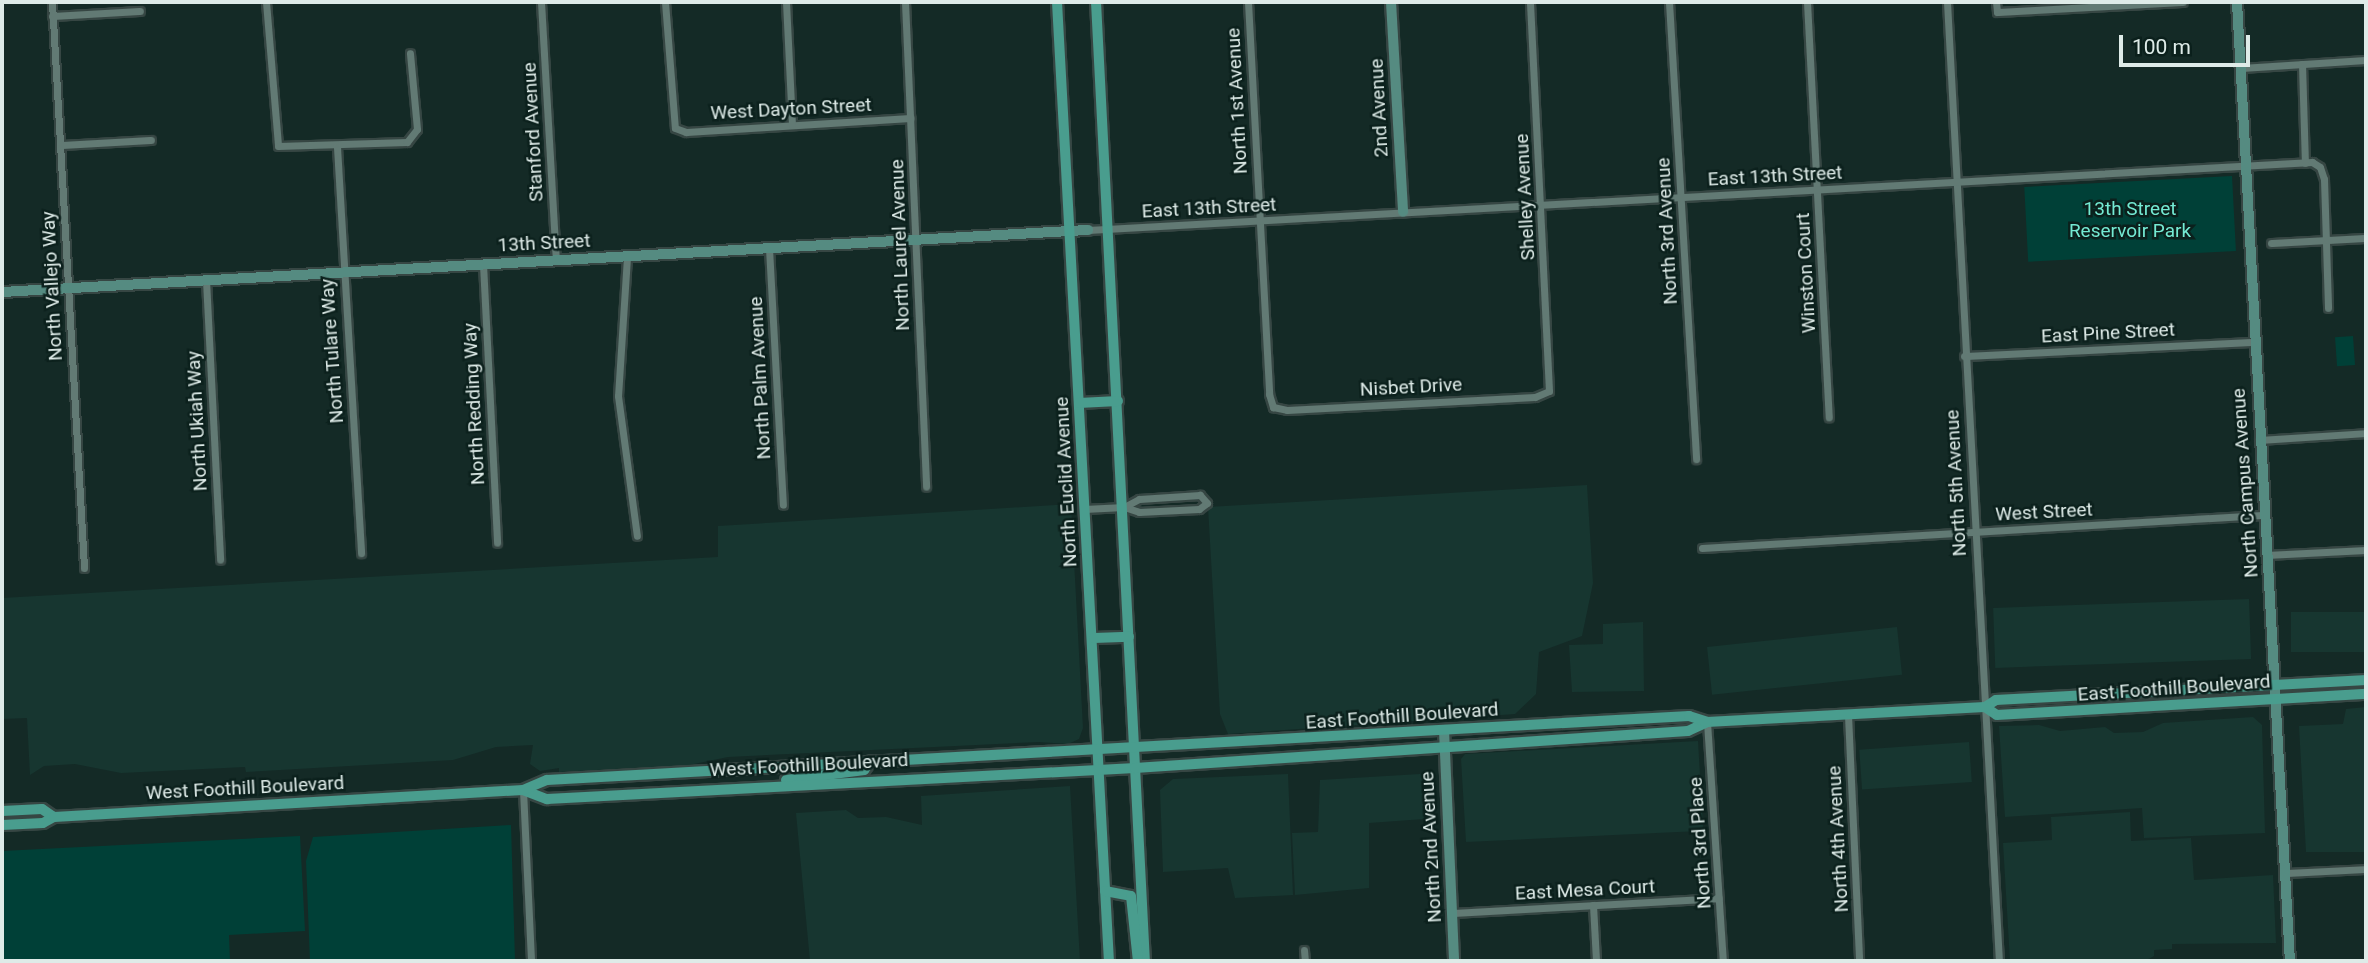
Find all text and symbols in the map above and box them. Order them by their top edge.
scale bar [2123,21,2254,65]
street label: North 1st Avenue [1222,27,1252,175]
text: 100 m [2132,35,2191,59]
street label: 2nd Avenue [1365,58,1393,158]
street label: Stanford Avenue [518,62,548,202]
street label: West Dayton Street [710,93,872,125]
street label: Shelley Avenue [1510,133,1540,261]
street label: North 3rd Avenue [1652,157,1682,305]
street label: North Laurel Avenue [886,159,914,331]
street label: East 13th Street [1707,161,1843,191]
street label: East 13th Street [1141,193,1277,223]
park label: 13th Street Reservoir Park [2069,198,2191,242]
street label: North Vallejo Way [37,211,67,361]
street label: Winston Court [1791,212,1821,334]
street label: 13th Street [497,229,591,257]
street label: North Tulare Way [316,278,348,424]
street label: North Palm Avenue [744,296,776,460]
street label: East Pine Street [2041,318,2175,348]
street label: North Redding Way [458,322,490,486]
street label: North Ukiah Way [182,350,212,492]
street label: Nisbet Drive [1359,373,1463,401]
street label: North Campus Avenue [2227,388,2263,578]
street label: North Euclid Avenue [1050,396,1082,568]
street label: North 5th Avenue [1941,409,1971,557]
street label: West Street [1995,498,2093,526]
street label: East Foothill Boulevard [2077,670,2271,706]
street label: East Foothill Boulevard [1305,698,1499,734]
street label: West Foothill Boulevard [709,748,909,782]
street label: North 4th Avenue [1823,765,1853,913]
street label: West Foothill Boulevard [145,771,345,805]
street label: North 2nd Avenue [1416,771,1446,923]
street label: North 3rd Place [1684,776,1716,910]
street label: East Mesa Court [1514,875,1656,905]

